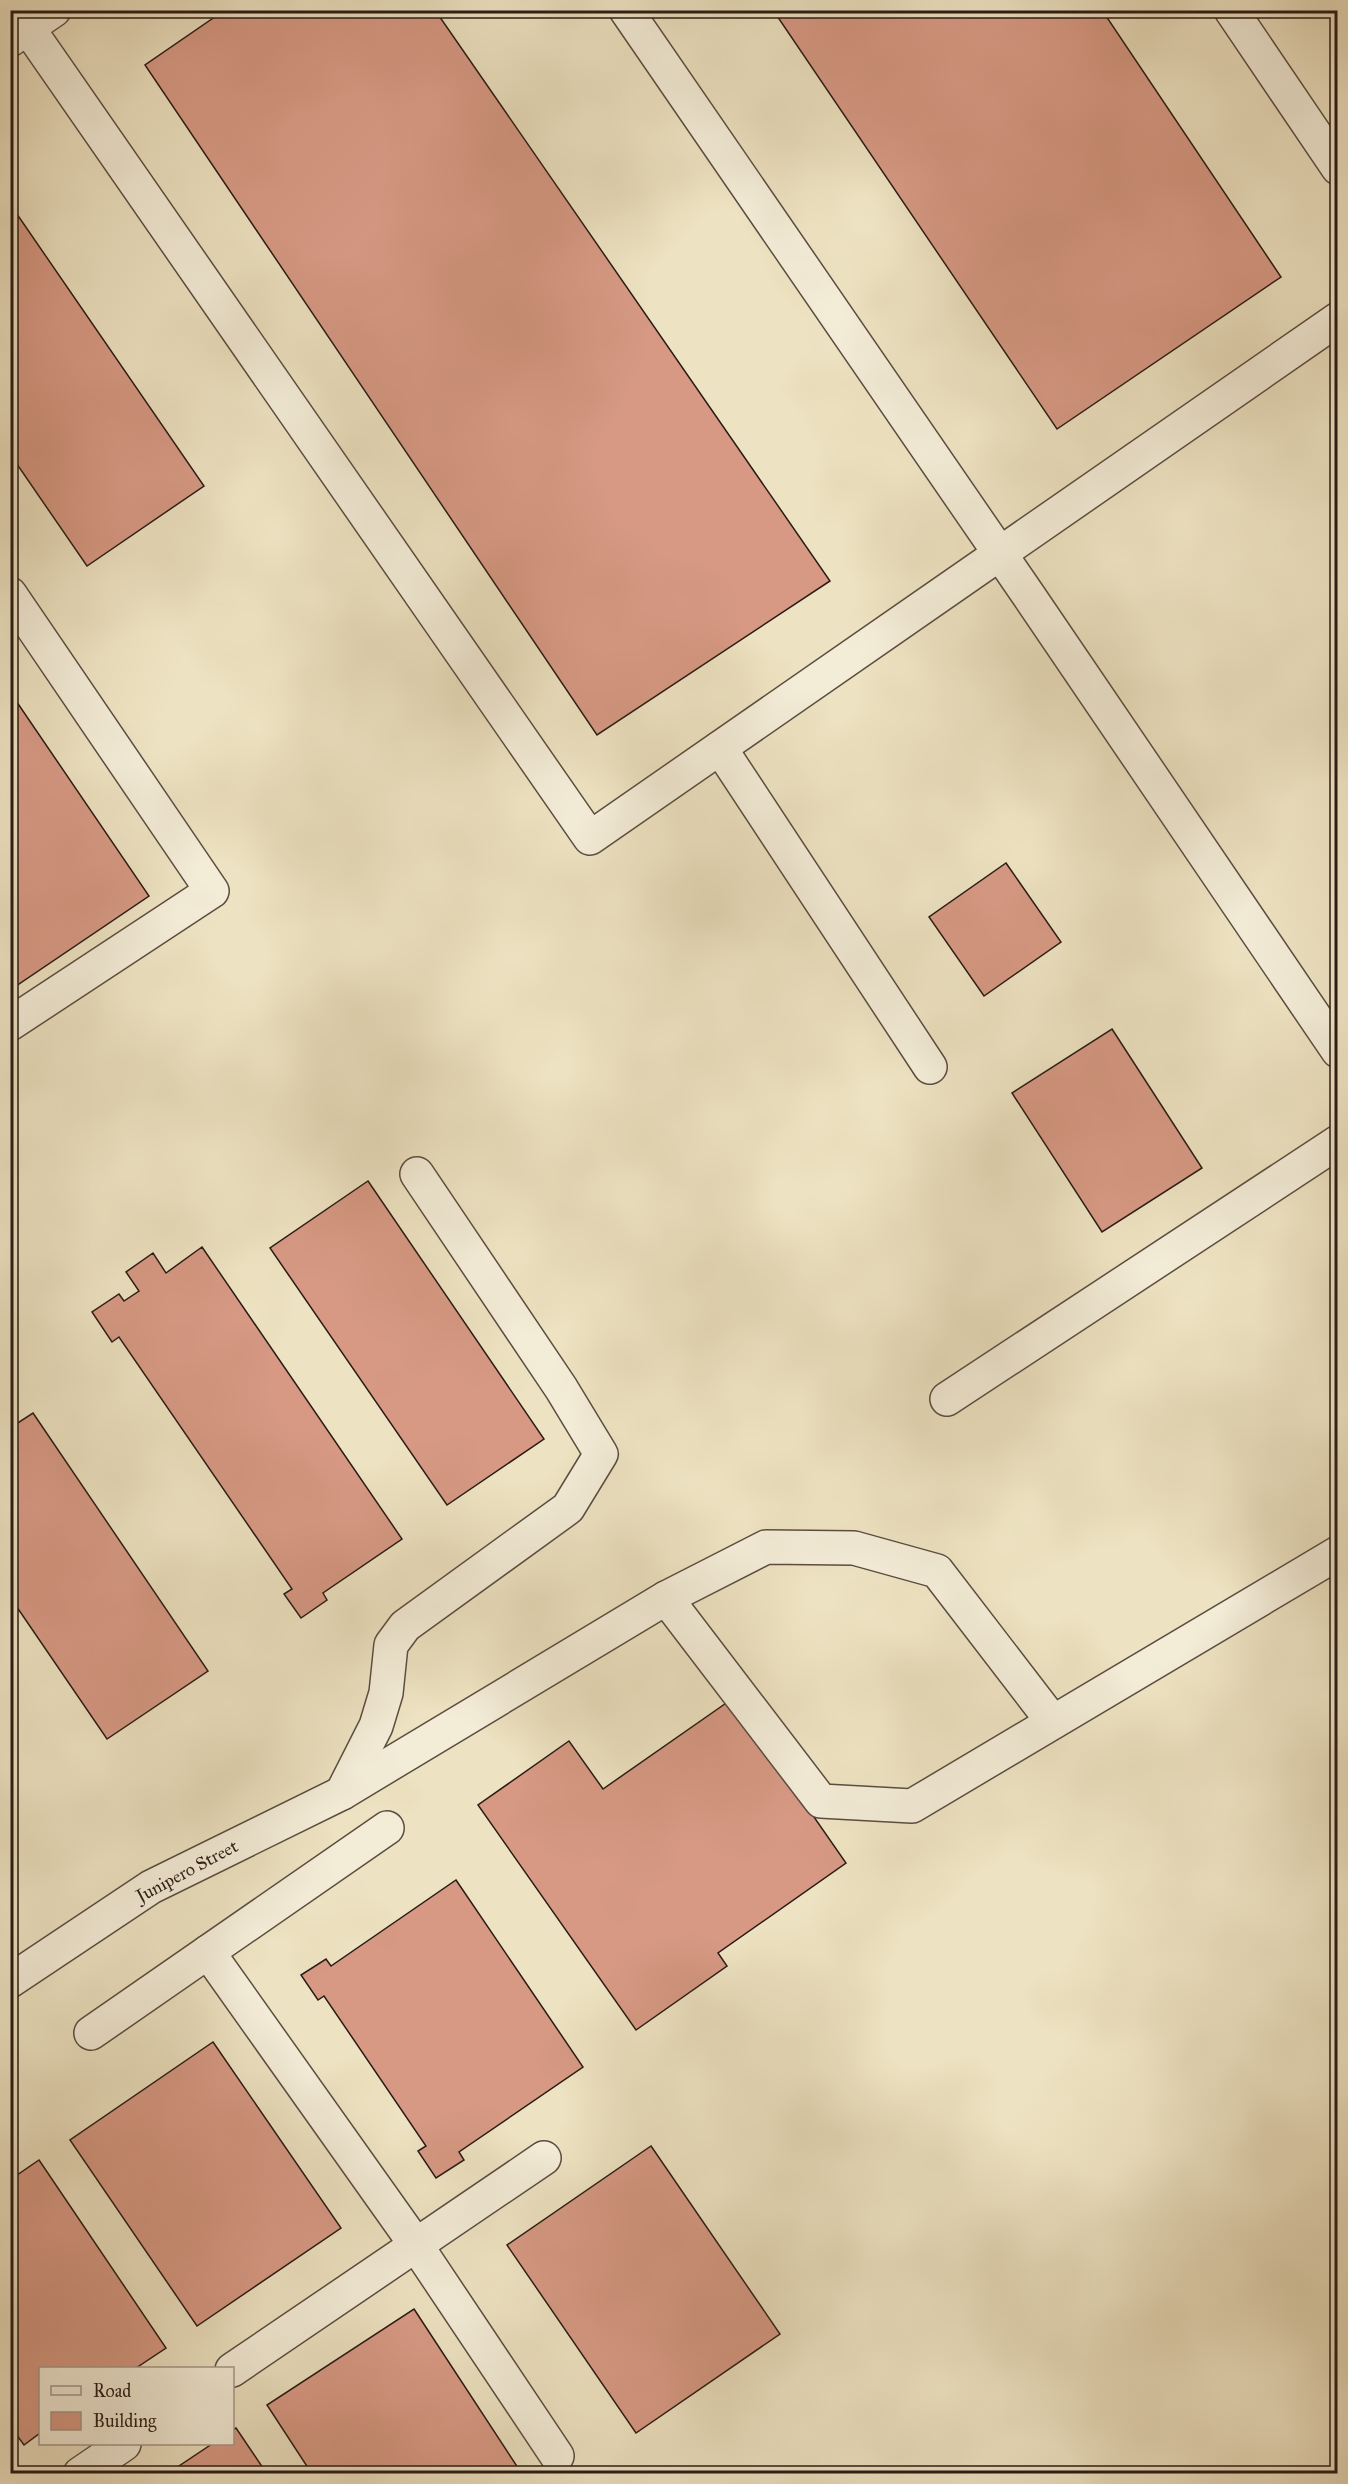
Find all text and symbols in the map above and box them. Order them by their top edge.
street label: Junipero Street [131,1835,243,1909]
legend [39,2367,234,2445]
text: Road [93,2380,131,2402]
text: Building [93,2410,157,2433]

